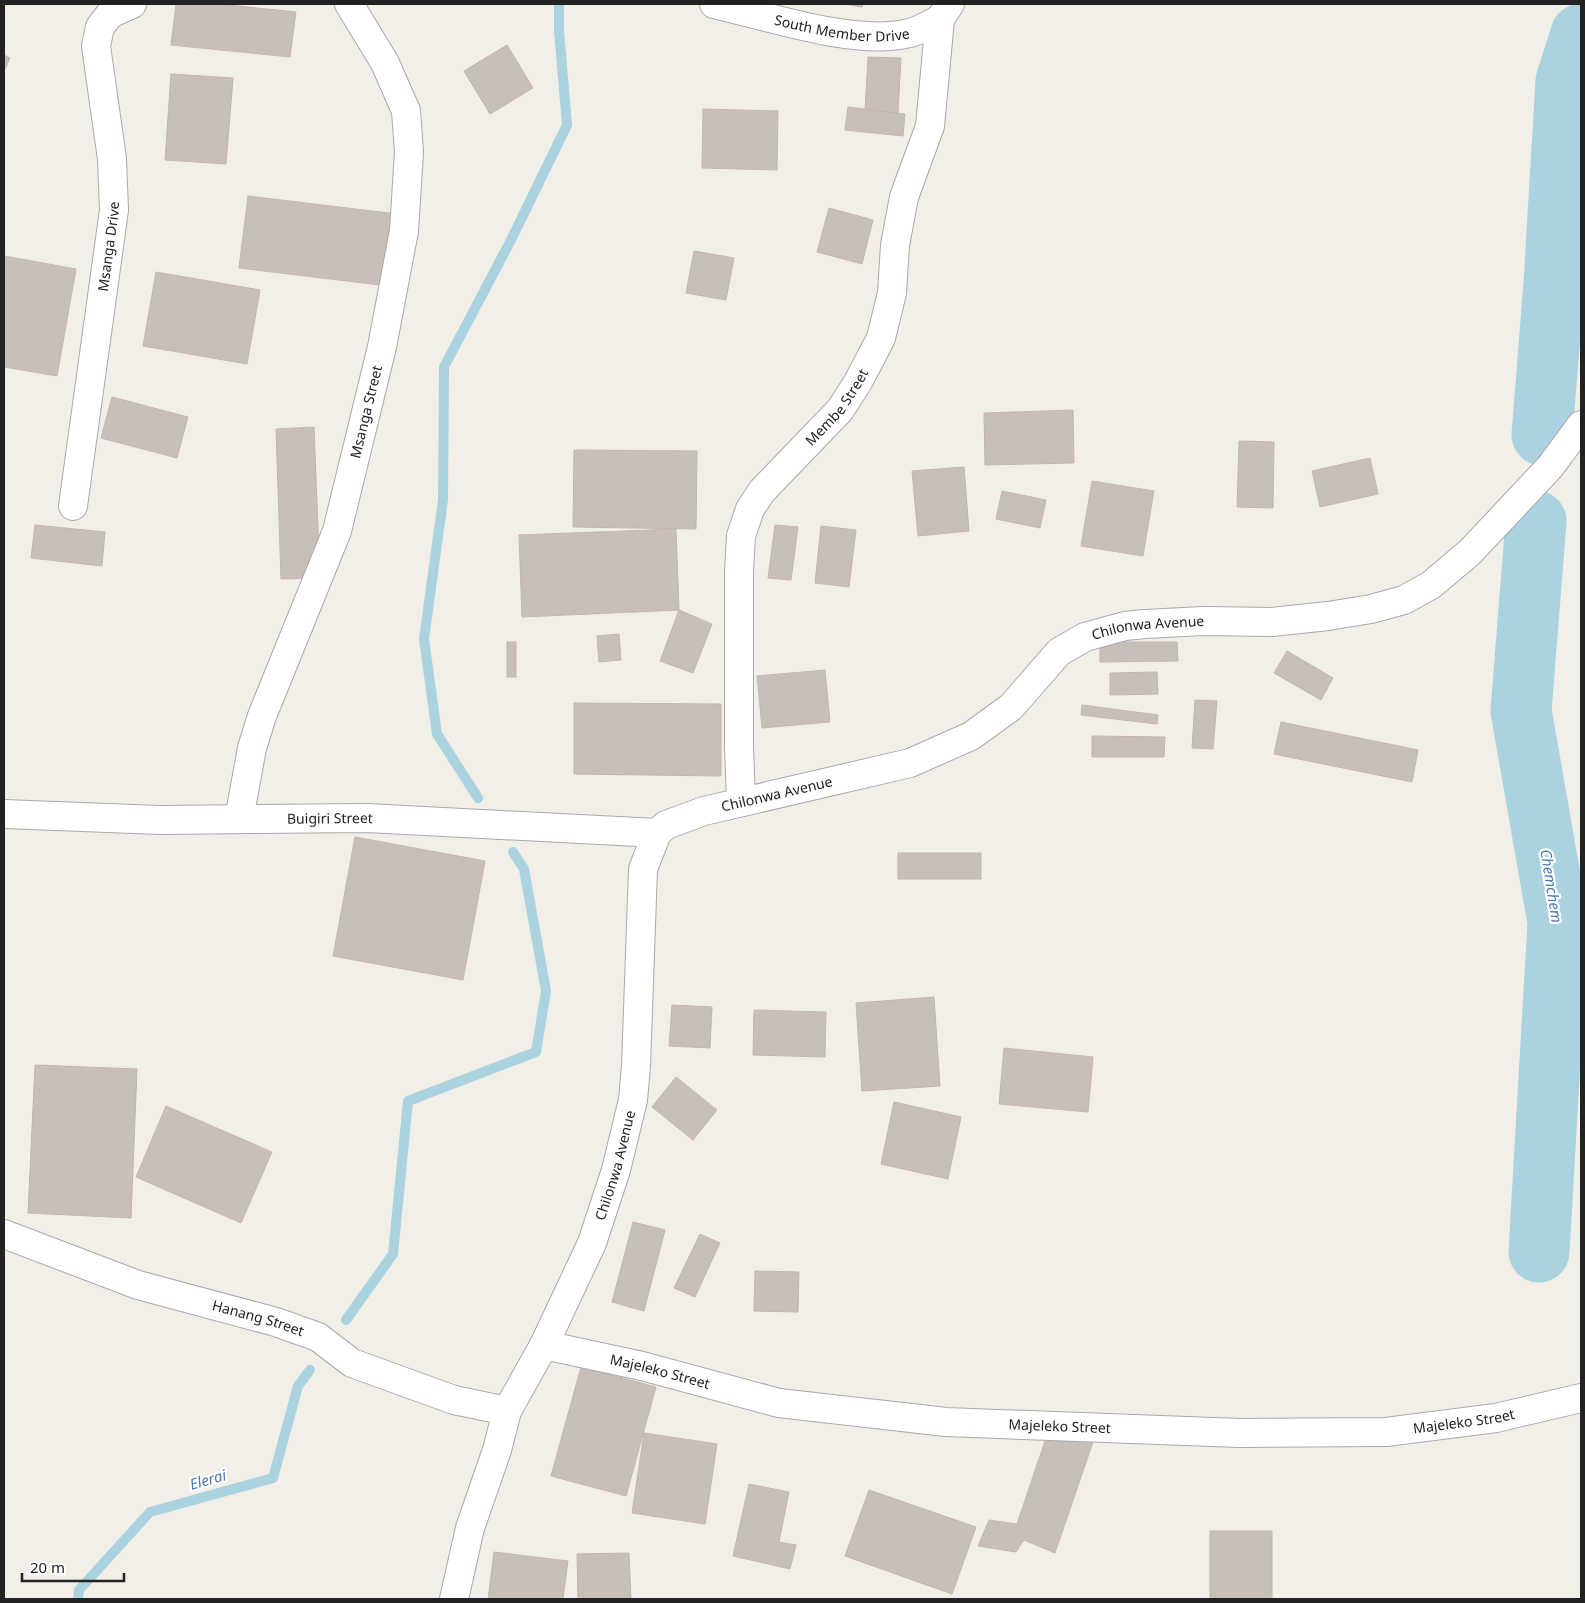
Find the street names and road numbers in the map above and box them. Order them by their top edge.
street label: South Member Drive [773,10,911,45]
street label: Msanga Drive [93,201,123,293]
street label: Msanga Street [345,363,386,460]
street label: Membe Street [801,365,872,449]
street label: Chilonwa Avenue [1089,611,1205,644]
street label: Chilonwa Avenue [719,771,834,816]
street label: Buigiri Street [287,808,373,828]
street label: Chilonwa Avenue [590,1108,639,1223]
street label: Hanang Street [210,1295,307,1340]
street label: Majeleko Street [608,1349,712,1393]
street label: Majeleko Street [1412,1404,1516,1437]
street label: Majeleko Street [1008,1414,1111,1437]

